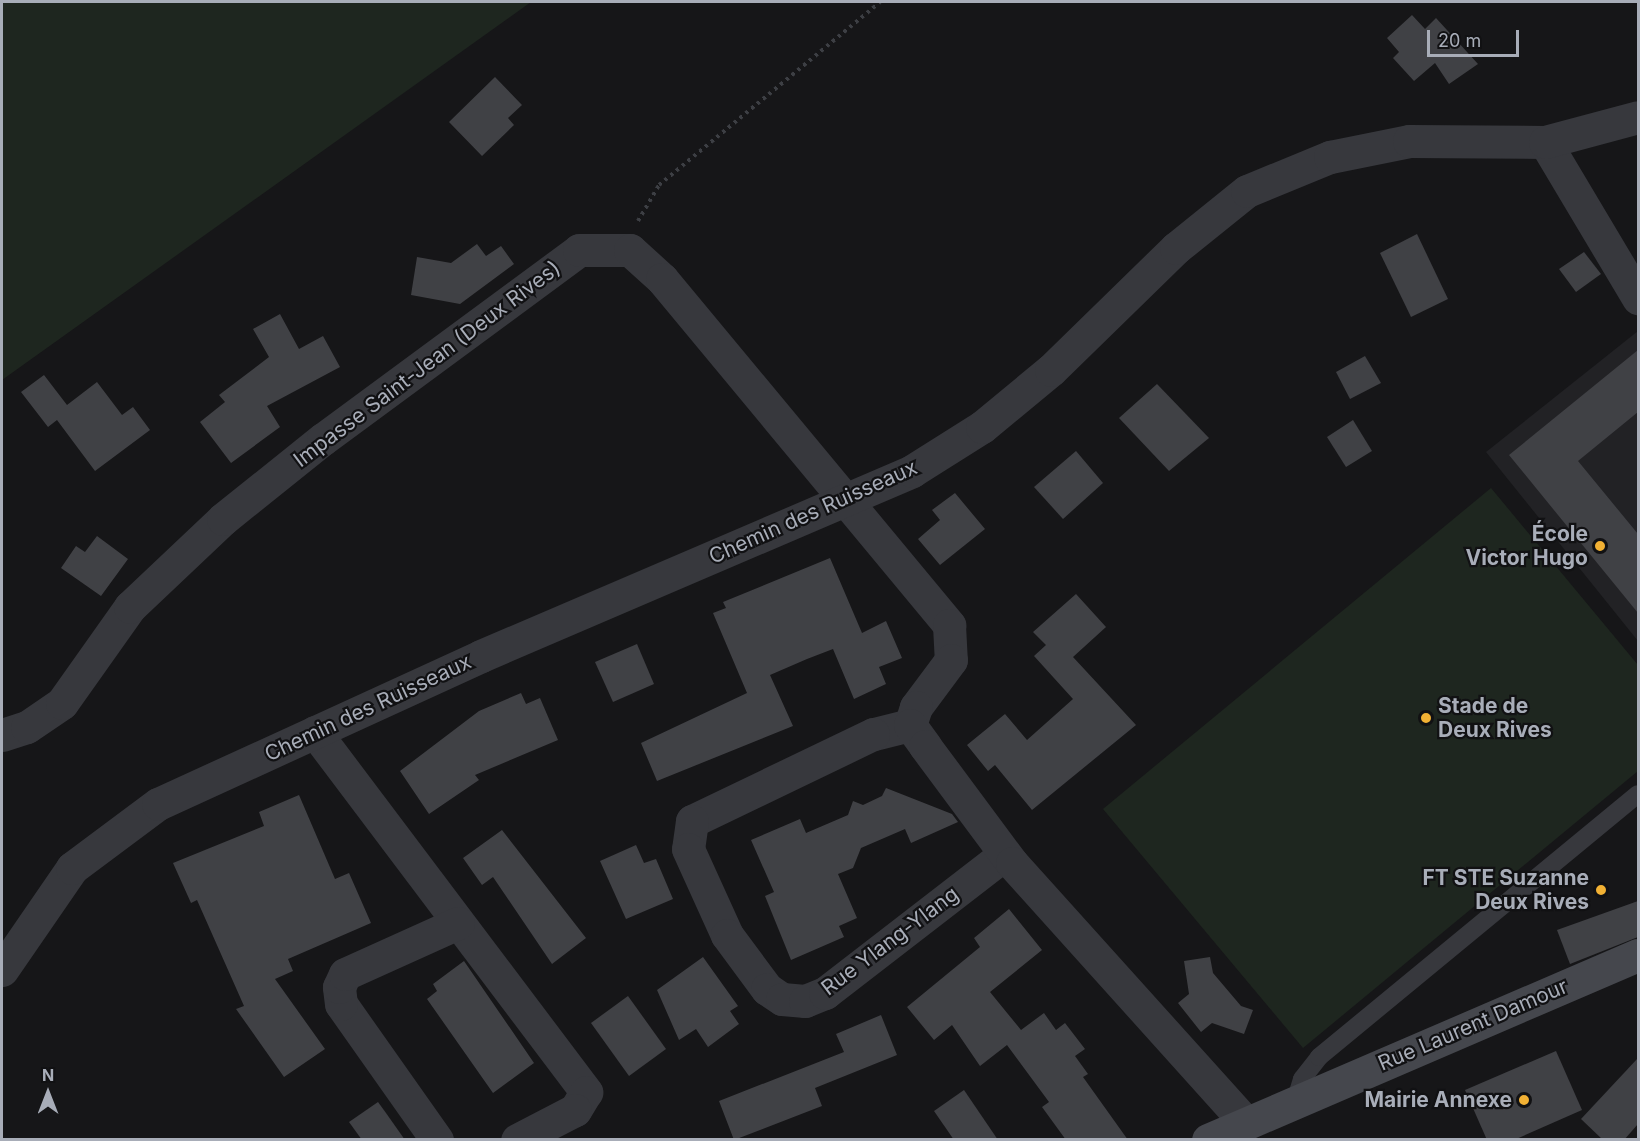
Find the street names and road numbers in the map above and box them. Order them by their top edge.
street label: Impasse Saint-Jean (Deux Rives) [289,255,565,473]
street label: Chemin des Ruisseaux [705,455,921,569]
street label: Chemin des Ruisseaux [261,649,475,767]
street label: Rue Ylang-Ylang [817,881,963,1001]
street label: Rue Laurent Damour [1374,974,1572,1076]

